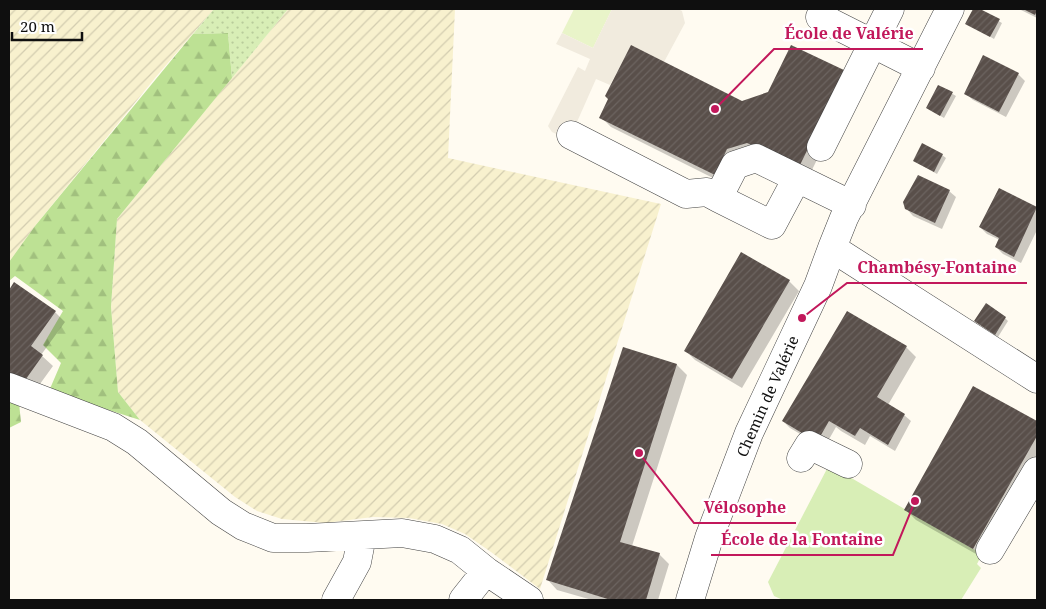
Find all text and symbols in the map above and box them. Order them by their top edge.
scale bar [12,10,82,42]
text: 20 m [20,16,55,36]
callout: École de Valérie [774,18,923,49]
text: École de Valérie [784,22,914,44]
callout: Chambésy-Fontaine [847,252,1027,283]
text: Chambésy-Fontaine [857,256,1017,278]
street label: Chemin de Valérie [731,332,803,460]
callout: Vélosophe [694,492,796,523]
text: Vélosophe [704,496,786,518]
callout: École de la Fontaine [711,524,893,555]
text: École de la Fontaine [721,528,883,550]

